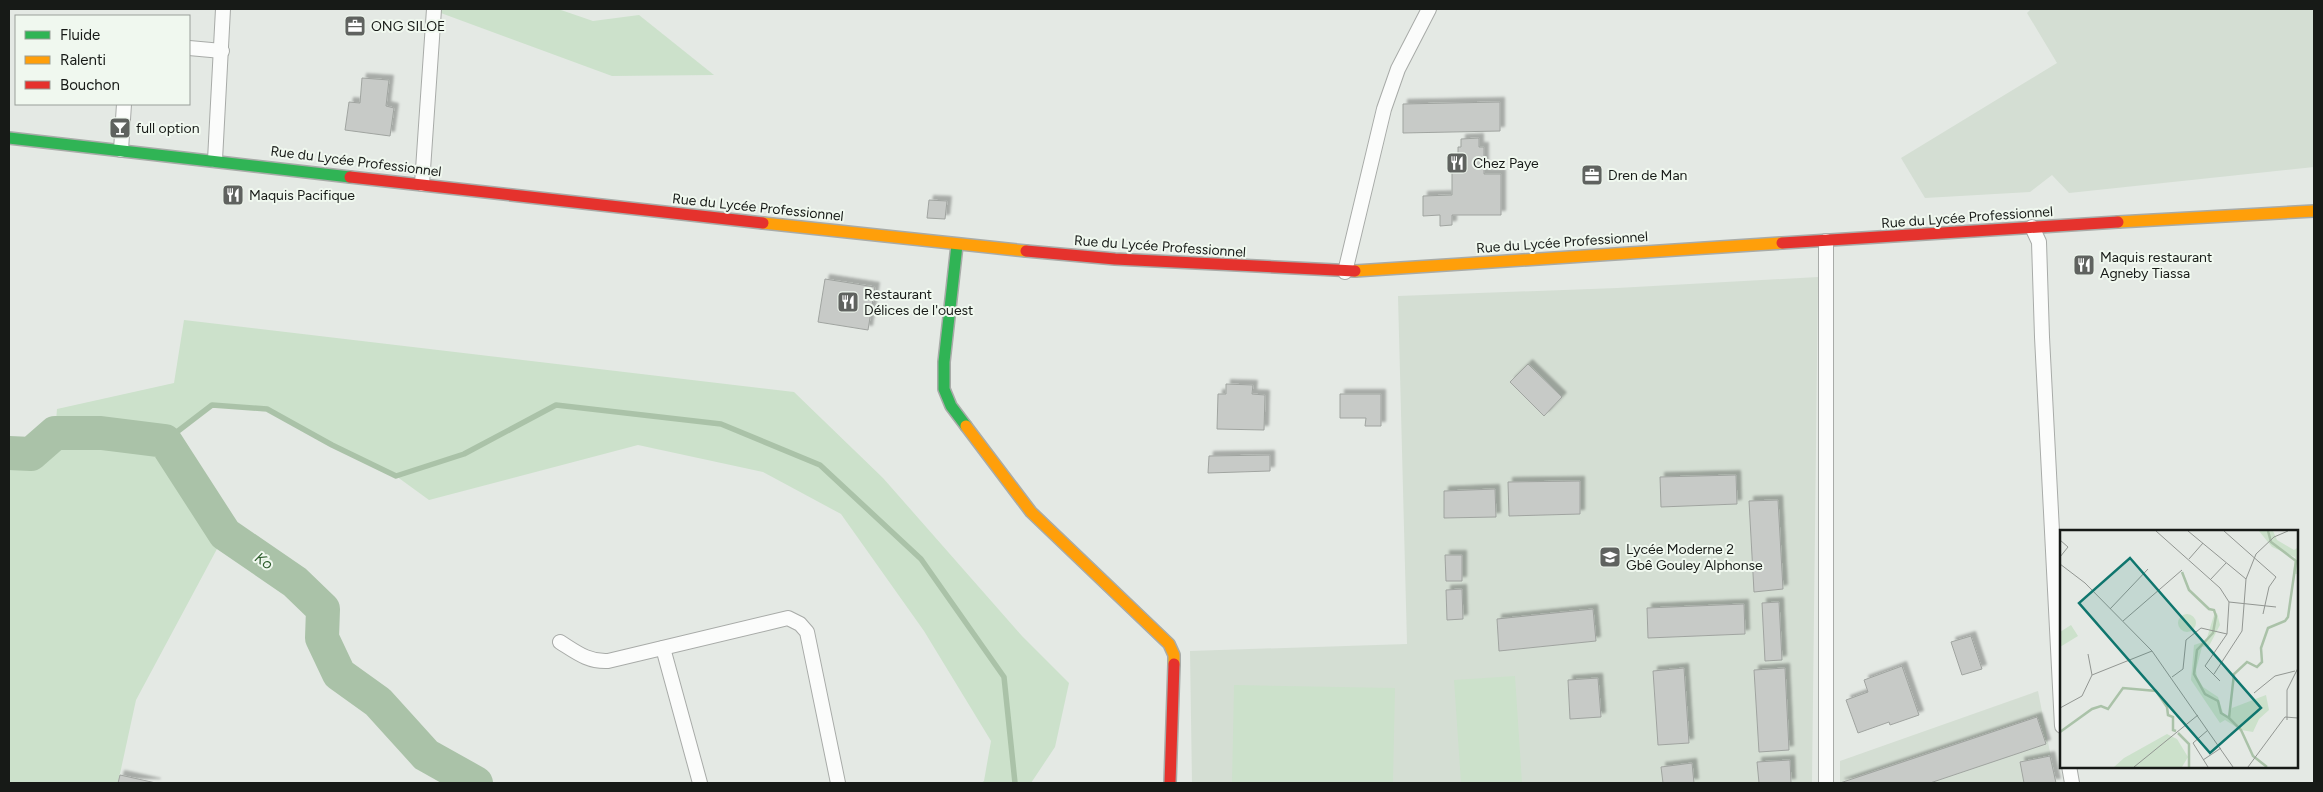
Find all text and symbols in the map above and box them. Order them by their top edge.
office icon: ONG SILOE [343,14,367,38]
legend [15,15,190,105]
place label: ONG SILOE [371,18,445,35]
text: Fluide [60,26,100,44]
text: Ralenti [60,51,106,69]
text: Bouchon [60,76,120,94]
bar icon: full option [108,116,132,140]
place label: full option [136,120,200,137]
street label: Rue du Lycée Professionnel [269,143,442,180]
restaurant icon: Chez Paye [1445,151,1469,175]
place label: Chez Paye [1473,155,1539,172]
office icon: Dren de Man [1580,163,1604,187]
place label: Dren de Man [1608,167,1688,184]
restaurant icon: Maquis Pacifique [221,183,245,207]
place label: Maquis Pacifique [249,187,355,204]
street label: Rue du Lycée Professionnel [671,190,845,225]
street label: Rue du Lycée Professionnel [1880,203,2054,232]
street label: Rue du Lycée Professionnel [1475,228,1649,257]
street label: Rue du Lycée Professionnel [1073,232,1247,261]
place label: Maquis restaurant Agneby Tiassa [2100,249,2212,282]
restaurant icon: Maquis restaurant Agneby Tiassa [2072,253,2096,277]
place label: Restaurant Délices de l'ouest [864,286,973,319]
restaurant icon: Restaurant Délices de l'ouest [836,290,860,314]
inset map [2060,530,2298,767]
place label: Lycée Moderne 2 Gbê Gouley Alphonse [1626,541,1763,574]
school or university icon: Lycée Moderne 2 Gbê Gouley Alphonse [1598,545,1622,569]
water label: Ko [252,549,277,574]

